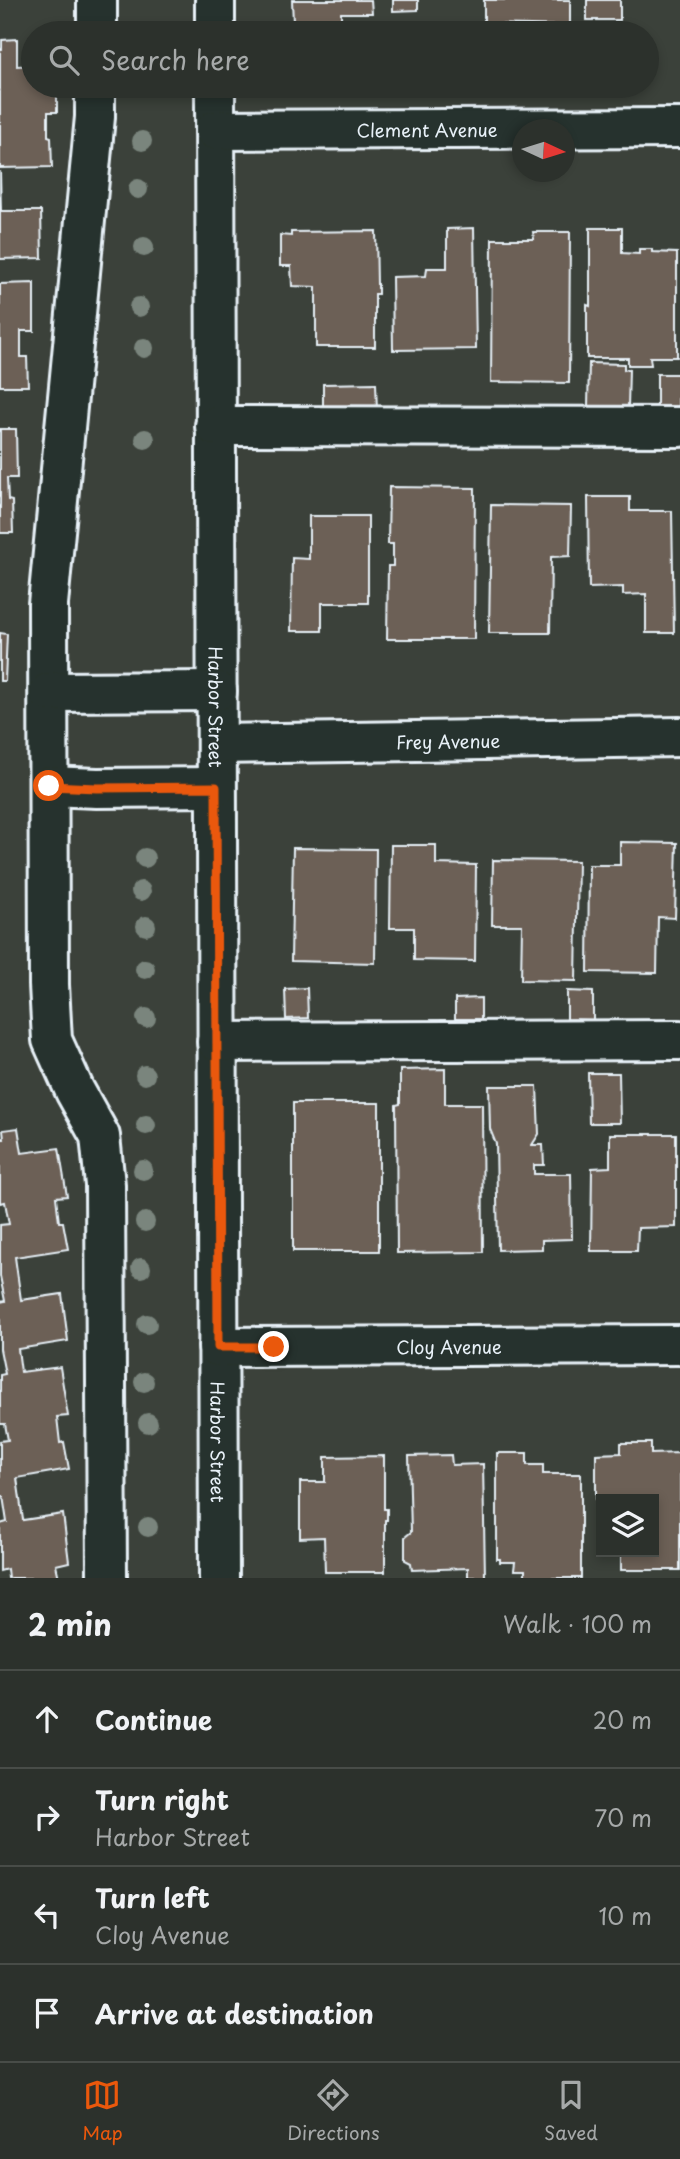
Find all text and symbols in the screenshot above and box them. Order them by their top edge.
search box [21,21,659,98]
text: Search here [101,40,250,79]
icon: search [45,41,83,79]
street label: Clement Avenue [356,115,498,143]
north arrow [512,119,575,182]
street label: Harbor Street [203,646,230,768]
street label: Frey Avenue [396,726,501,755]
route start [33,770,64,801]
route end [258,1331,289,1362]
street label: Cloy Avenue [396,1332,502,1360]
street label: Harbor Street [205,1381,232,1503]
map controls [596,1494,659,1557]
button: layers [596,1494,659,1557]
text: 2 min [28,1601,112,1646]
text: Walk · 100 m [503,1606,652,1641]
icon: ahead [28,1700,66,1738]
text: Continue [95,1700,212,1739]
text: 20 m [593,1702,652,1737]
text: Turn right [95,1780,229,1819]
icon: right [28,1798,66,1836]
text: 70 m [594,1800,652,1835]
text: Harbor Street [95,1819,250,1854]
text: Turn left [95,1878,210,1917]
icon: left [28,1896,66,1934]
text: 10 m [598,1898,652,1933]
text: Cloy Avenue [95,1917,230,1952]
icon: arrive [28,1994,66,2032]
text: Arrive at destination [95,1994,374,2033]
tab: Map [82,2076,123,2146]
tab: Directions [287,2076,380,2146]
tab: Saved [544,2076,598,2146]

